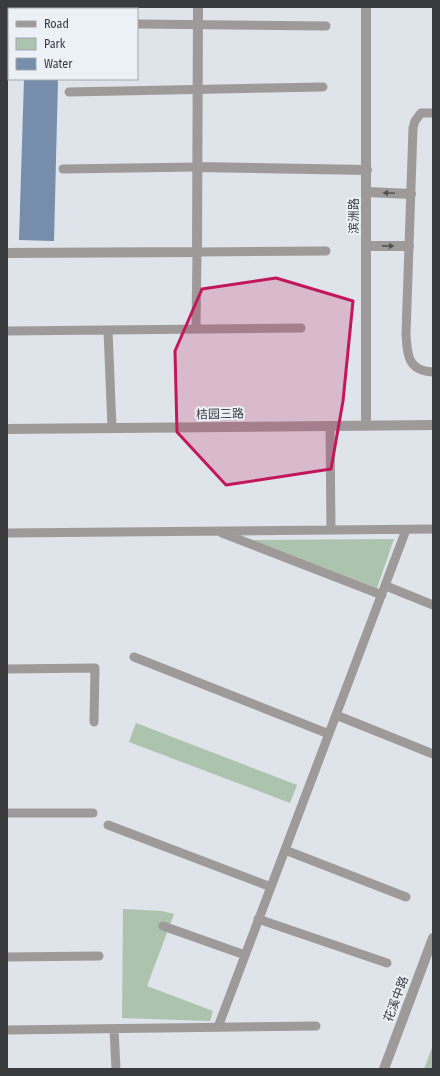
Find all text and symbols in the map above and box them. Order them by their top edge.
legend [8,8,138,80]
text: Road [44,17,69,31]
text: Park [44,37,66,51]
text: Water [44,57,73,71]
one-way arrow [382,190,395,196]
street label: 滨洲路 [347,198,361,234]
one-way arrow [382,243,395,249]
street label: 桔园三路 [196,407,244,421]
street label: 花溪中路 [381,974,411,1024]

